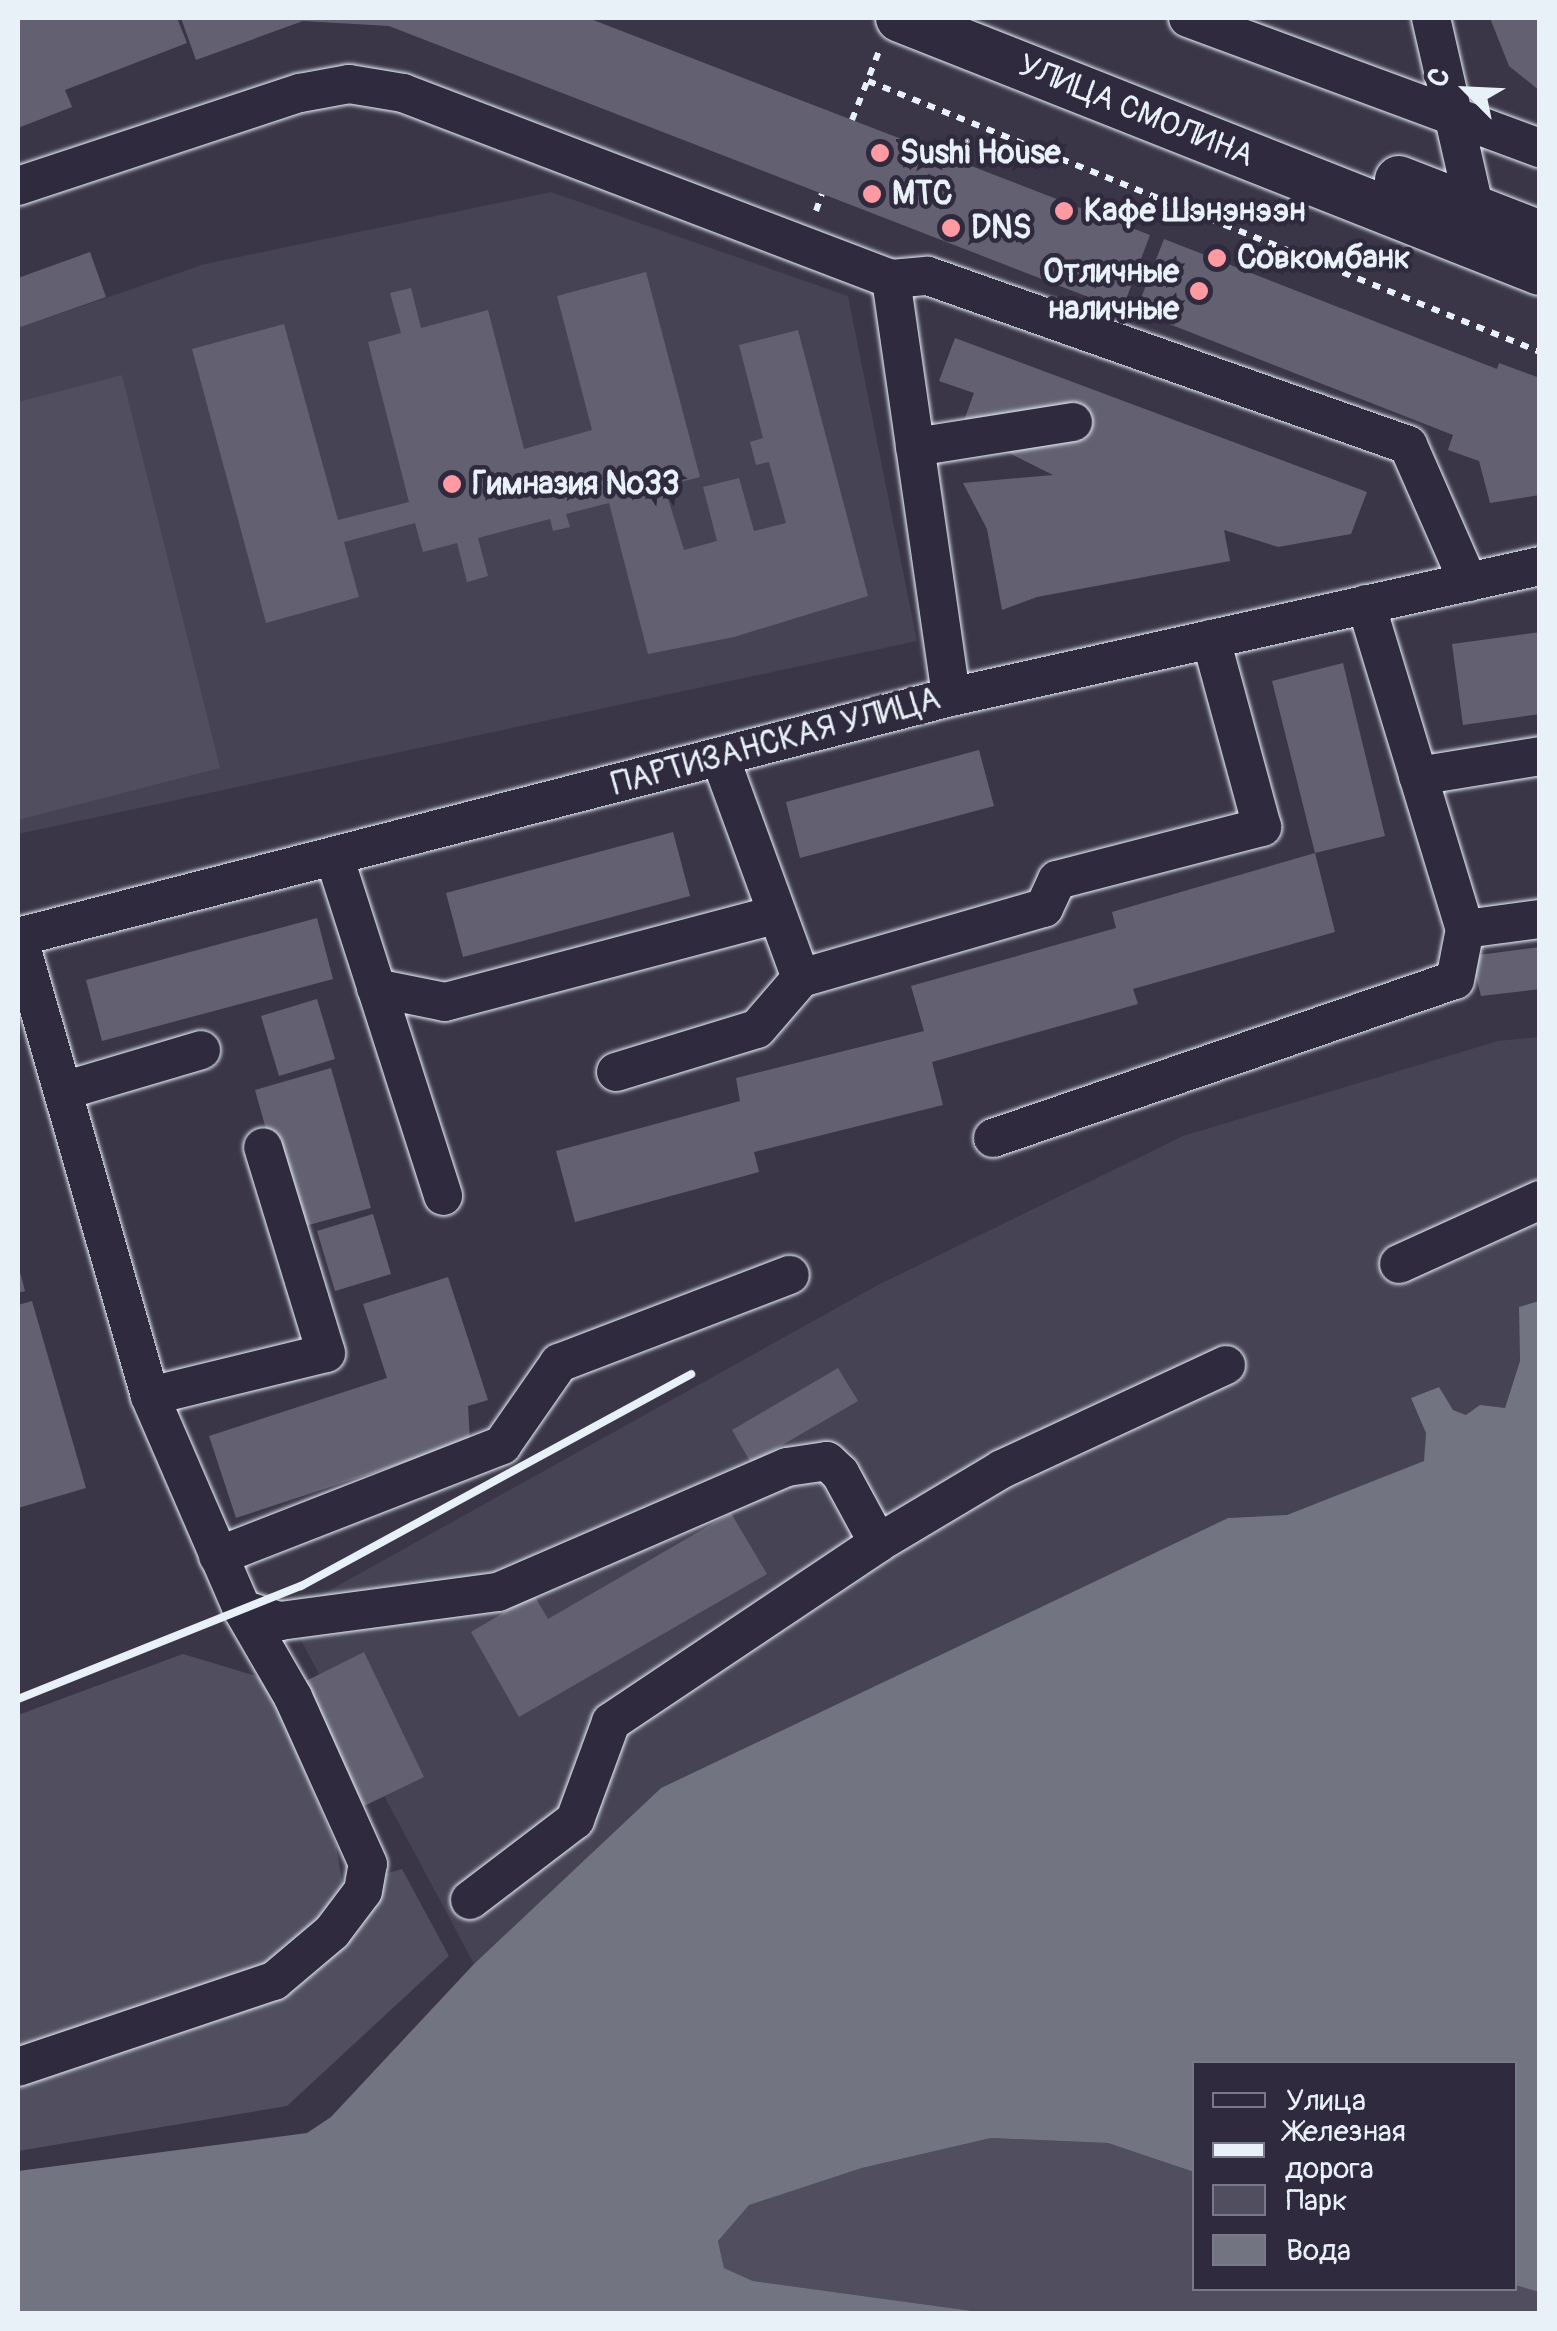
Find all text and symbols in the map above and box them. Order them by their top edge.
north arrow [1417,40,1517,140]
street label: УЛИЦА СМОЛИНА [1013,46,1259,176]
text: С [1420,63,1459,93]
place label: Sushi House [900,134,1061,172]
marker: Sushi House [869,142,891,164]
place label: МТС [892,175,953,213]
marker: МТС [861,183,883,205]
place label: Кафе Шэнэнээн [1084,192,1305,230]
marker: Кафе Шэнэнээн [1053,200,1075,222]
place label: DNS [971,209,1031,247]
marker: DNS [940,217,962,239]
place label: Совкомбанк [1237,239,1410,277]
marker: Совкомбанк [1206,247,1228,269]
place label: Отличные наличные [1043,254,1179,329]
marker: Отличные наличные [1188,280,1210,302]
place label: Гимназия №33 [472,465,680,503]
marker: Гимназия №33 [441,473,463,495]
street label: ПАРТИЗАНСКАЯ УЛИЦА [608,680,944,804]
legend [1192,2061,1517,2291]
text: Улица [1286,2082,1366,2119]
text: Железная дорога [1285,2113,1406,2187]
text: Парк [1286,2182,1348,2219]
text: Вода [1286,2232,1351,2269]

